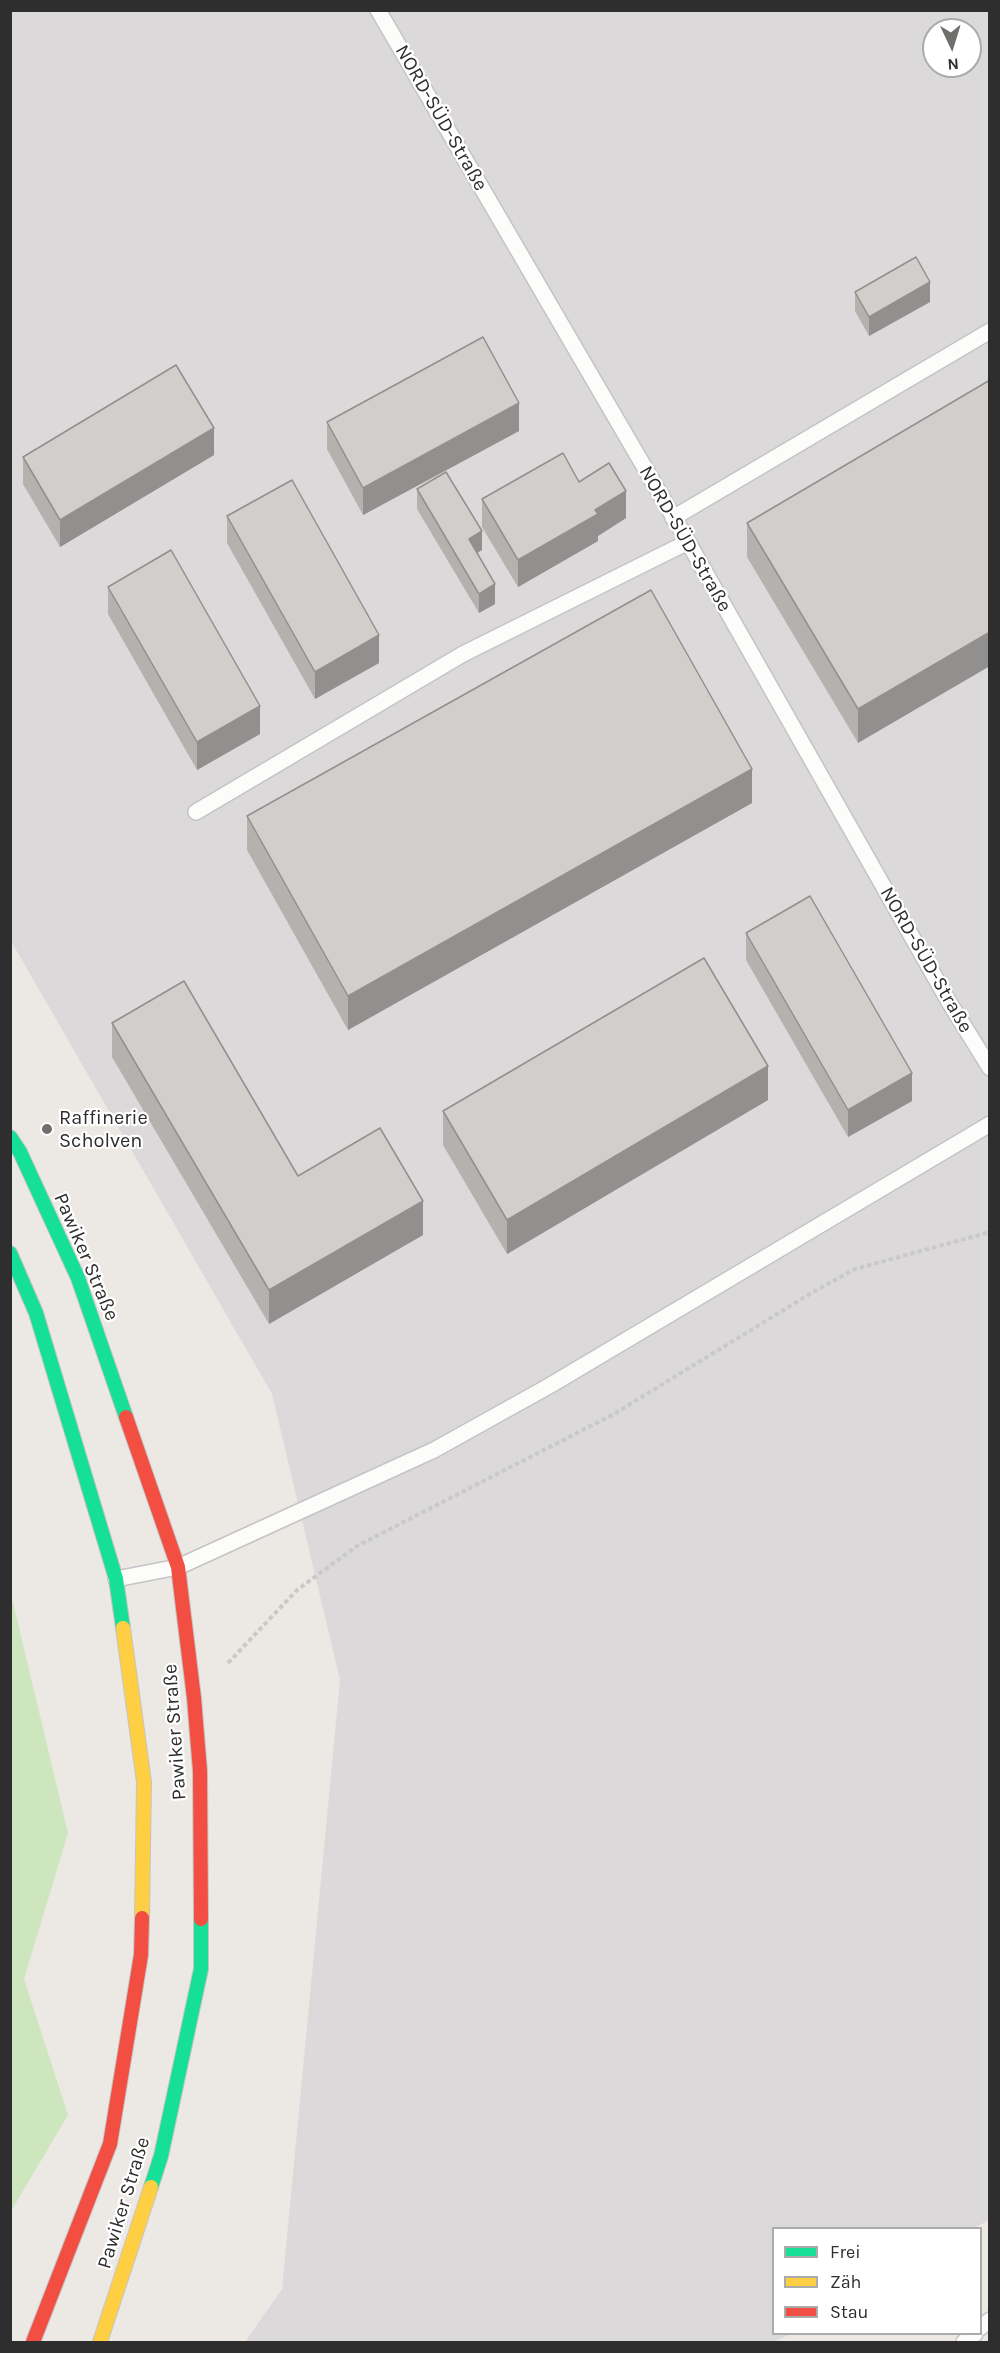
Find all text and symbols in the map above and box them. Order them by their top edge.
north arrow [922,18,982,78]
street label: NORD-SÜD-Straße [389,41,493,195]
text: N [947,55,960,74]
street label: NORD-SÜD-Straße [633,462,737,616]
street label: NORD-SÜD-Straße [874,883,978,1037]
place label: Raffinerie Scholven [59,1106,148,1153]
marker: Raffinerie Scholven [40,1122,54,1136]
street label: Pawiker Straße [48,1190,124,1324]
street label: Pawiker Straße [158,1663,192,1801]
street label: Pawiker Straße [93,2134,155,2272]
legend [772,2227,982,2335]
text: Frei [830,2241,861,2263]
text: Zäh [830,2271,861,2293]
text: Stau [830,2301,868,2323]

